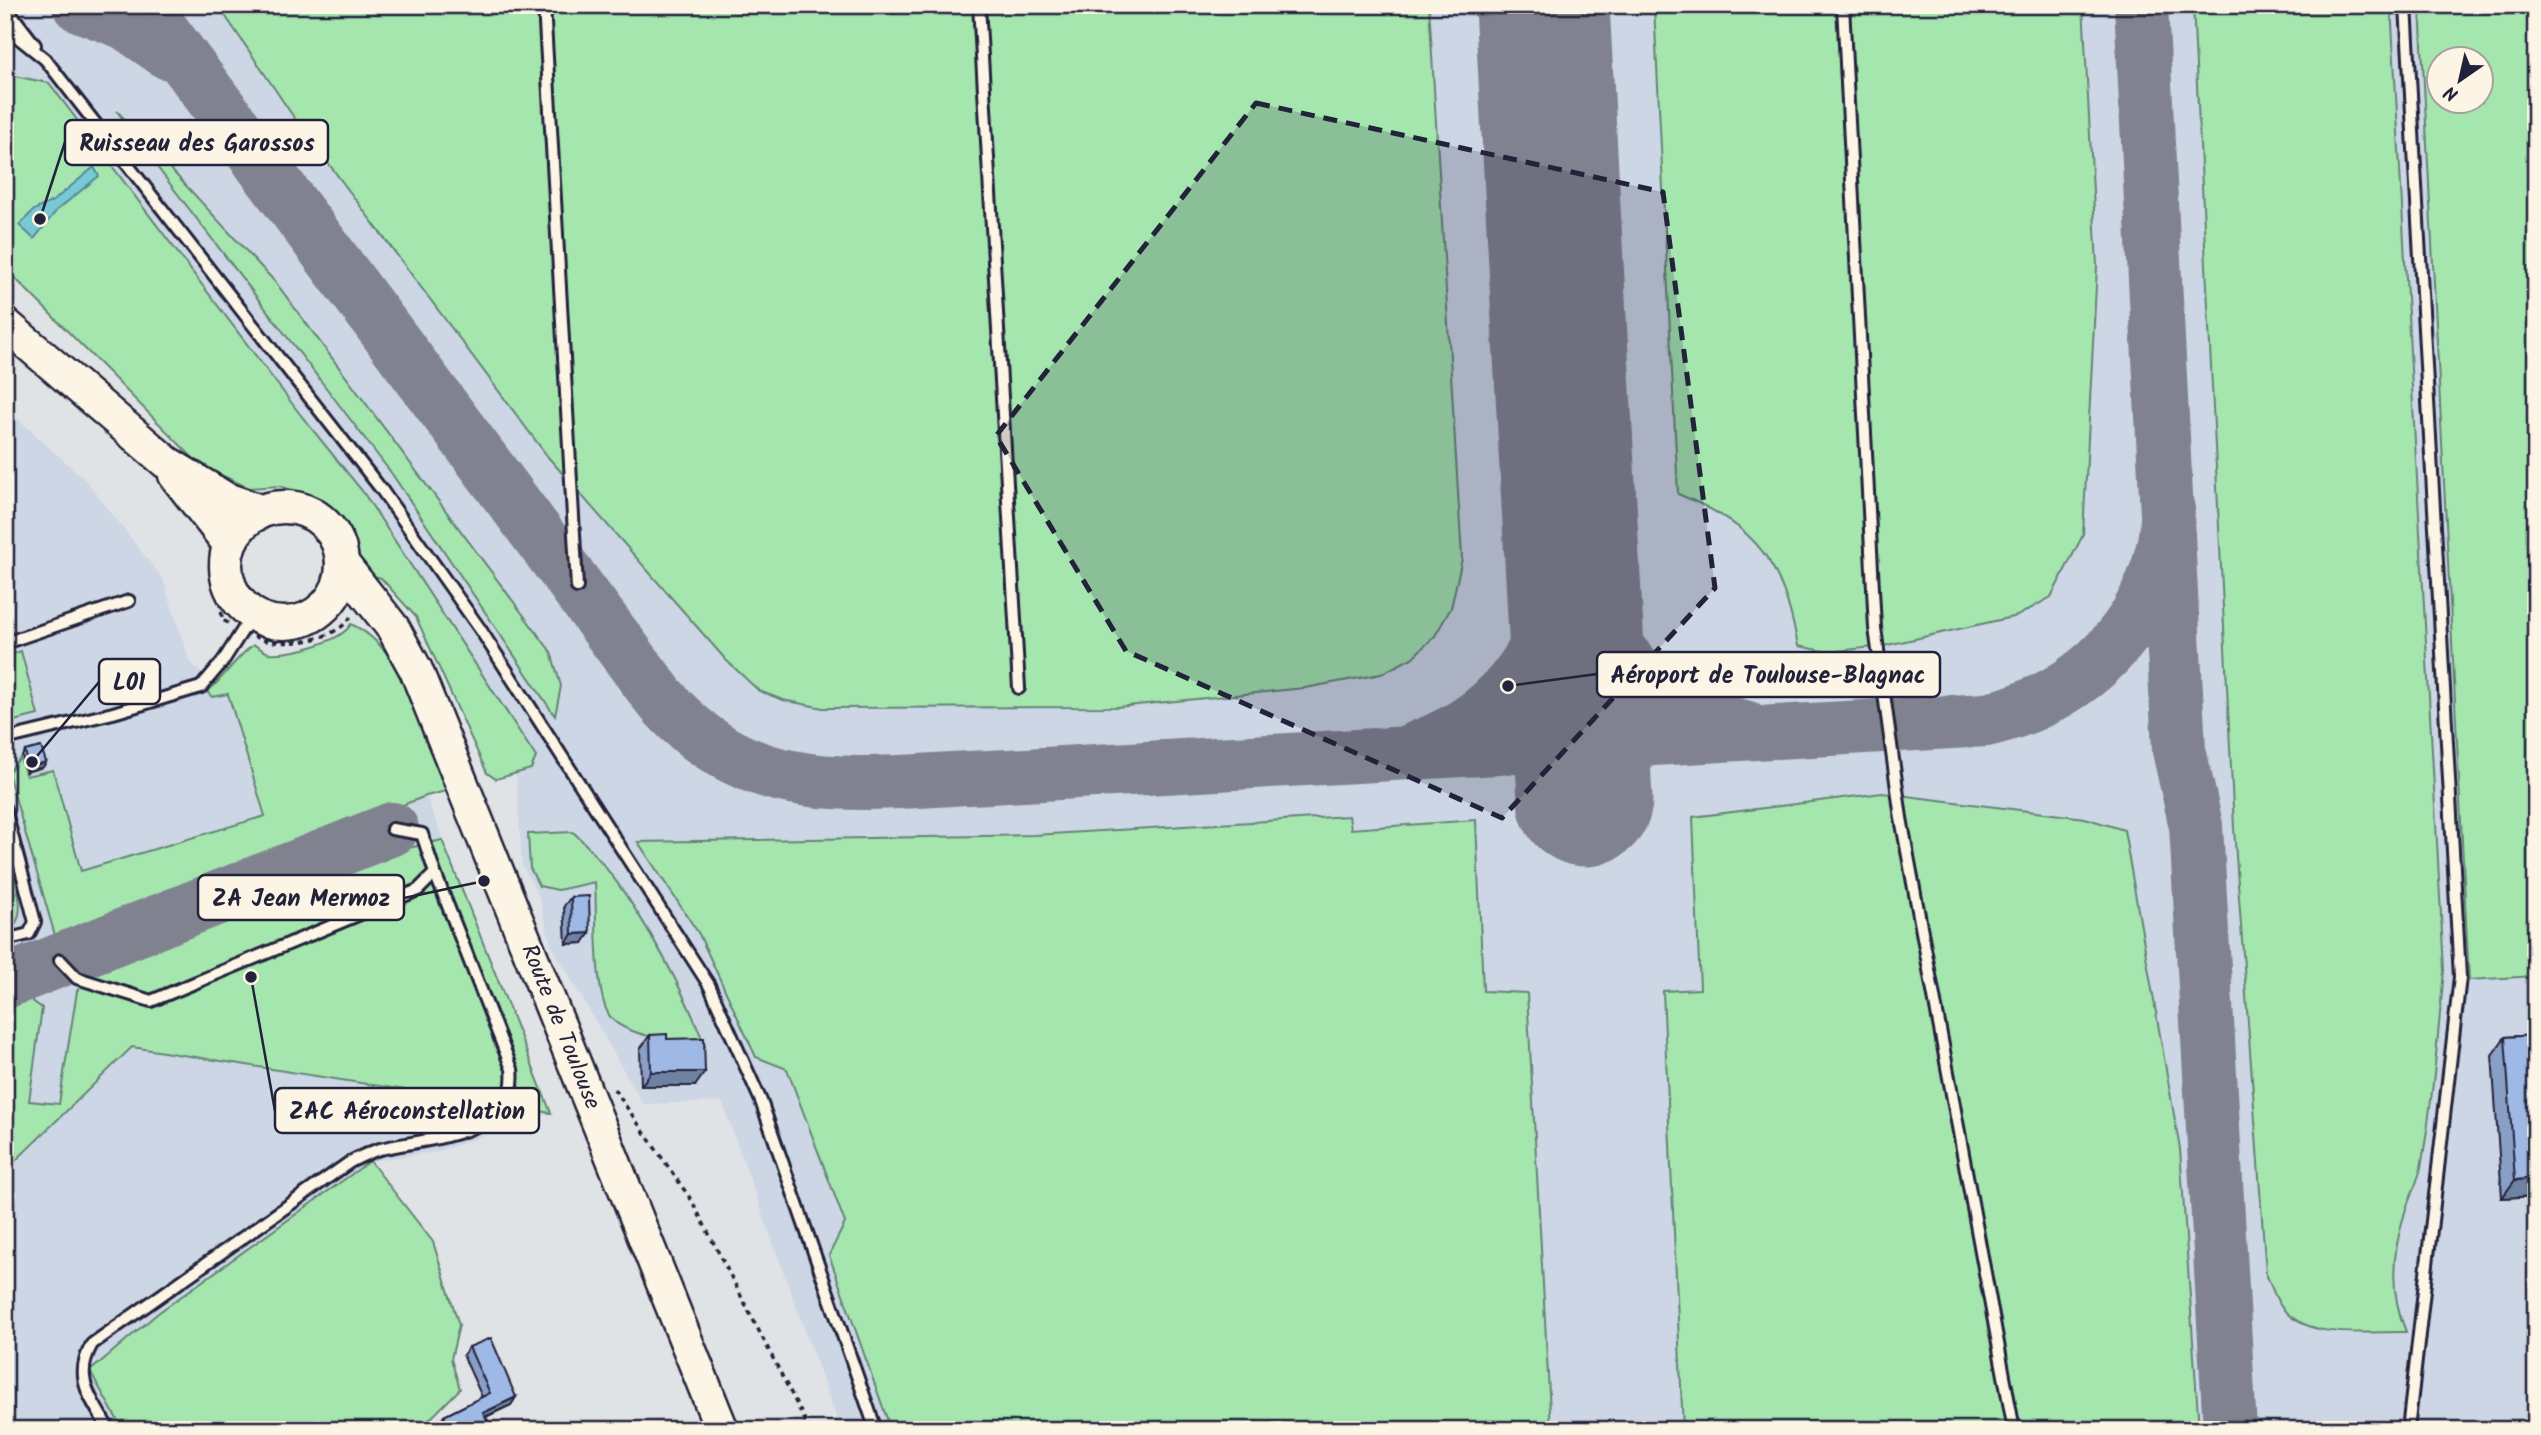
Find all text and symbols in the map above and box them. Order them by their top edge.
north arrow [2426,46,2496,116]
text: N [2438,77,2465,108]
callout: Ruisseau des Garossos [65,120,328,165]
text: Ruisseau des Garossos [79,125,315,164]
callout: Aéroport de Toulouse-Blagnac [1597,652,1940,697]
text: Aéroport de Toulouse-Blagnac [1611,657,1925,696]
callout: L01 [99,659,160,704]
text: L01 [113,664,146,703]
callout: ZA Jean Mermoz [198,875,404,920]
text: ZA Jean Mermoz [212,880,390,919]
street label: Route de Toulouse [510,939,610,1115]
callout: ZAC Aéroconstellation [275,1088,539,1133]
text: ZAC Aéroconstellation [289,1093,525,1132]

